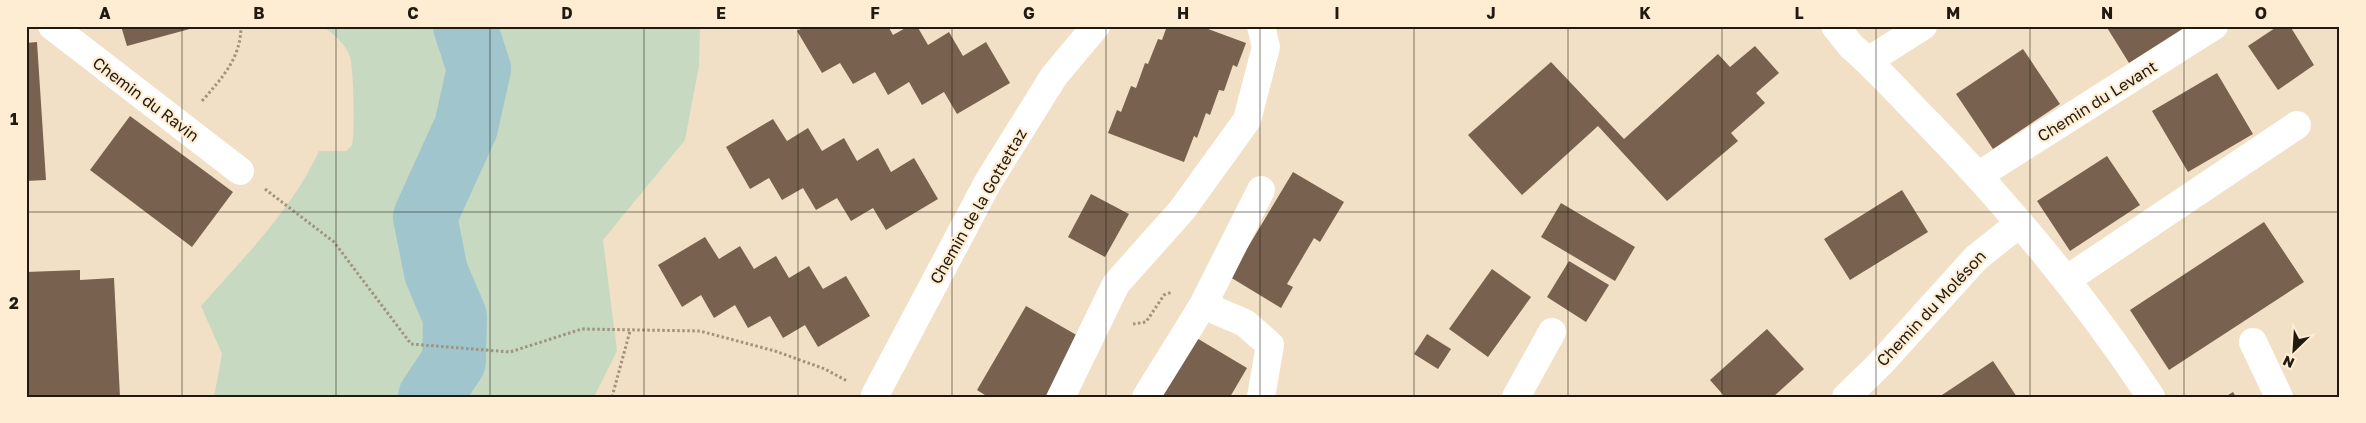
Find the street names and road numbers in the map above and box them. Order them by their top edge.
street label: Chemin du Ravin [89,52,203,146]
street label: Chemin du Levant [2033,56,2161,146]
street label: Chemin de la Gottettaz [925,125,1031,287]
street label: Chemin du Moléson [1872,246,1990,370]

